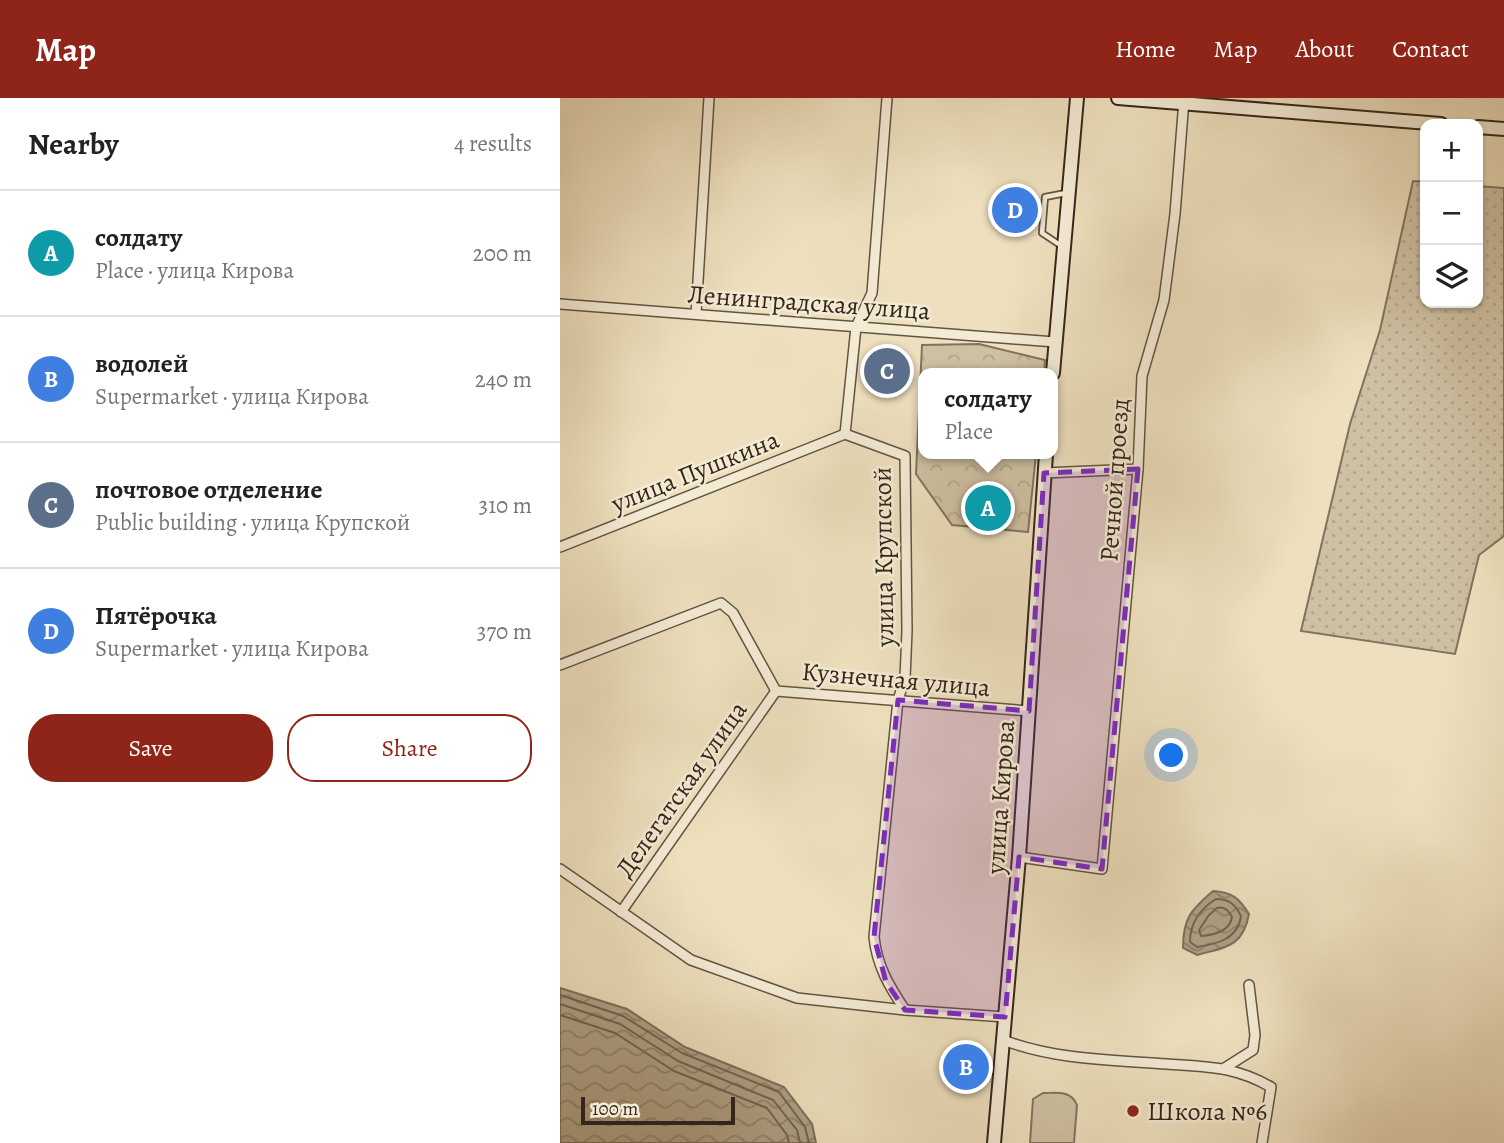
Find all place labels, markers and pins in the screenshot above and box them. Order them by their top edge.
pin: D [992,184,1038,236]
pin: C [864,345,910,397]
pin: A [965,482,1011,534]
pin: B [943,1041,989,1093]
place label: Школа №6 [1147,1094,1267,1129]
marker: Школа №6 [1125,1103,1141,1119]

